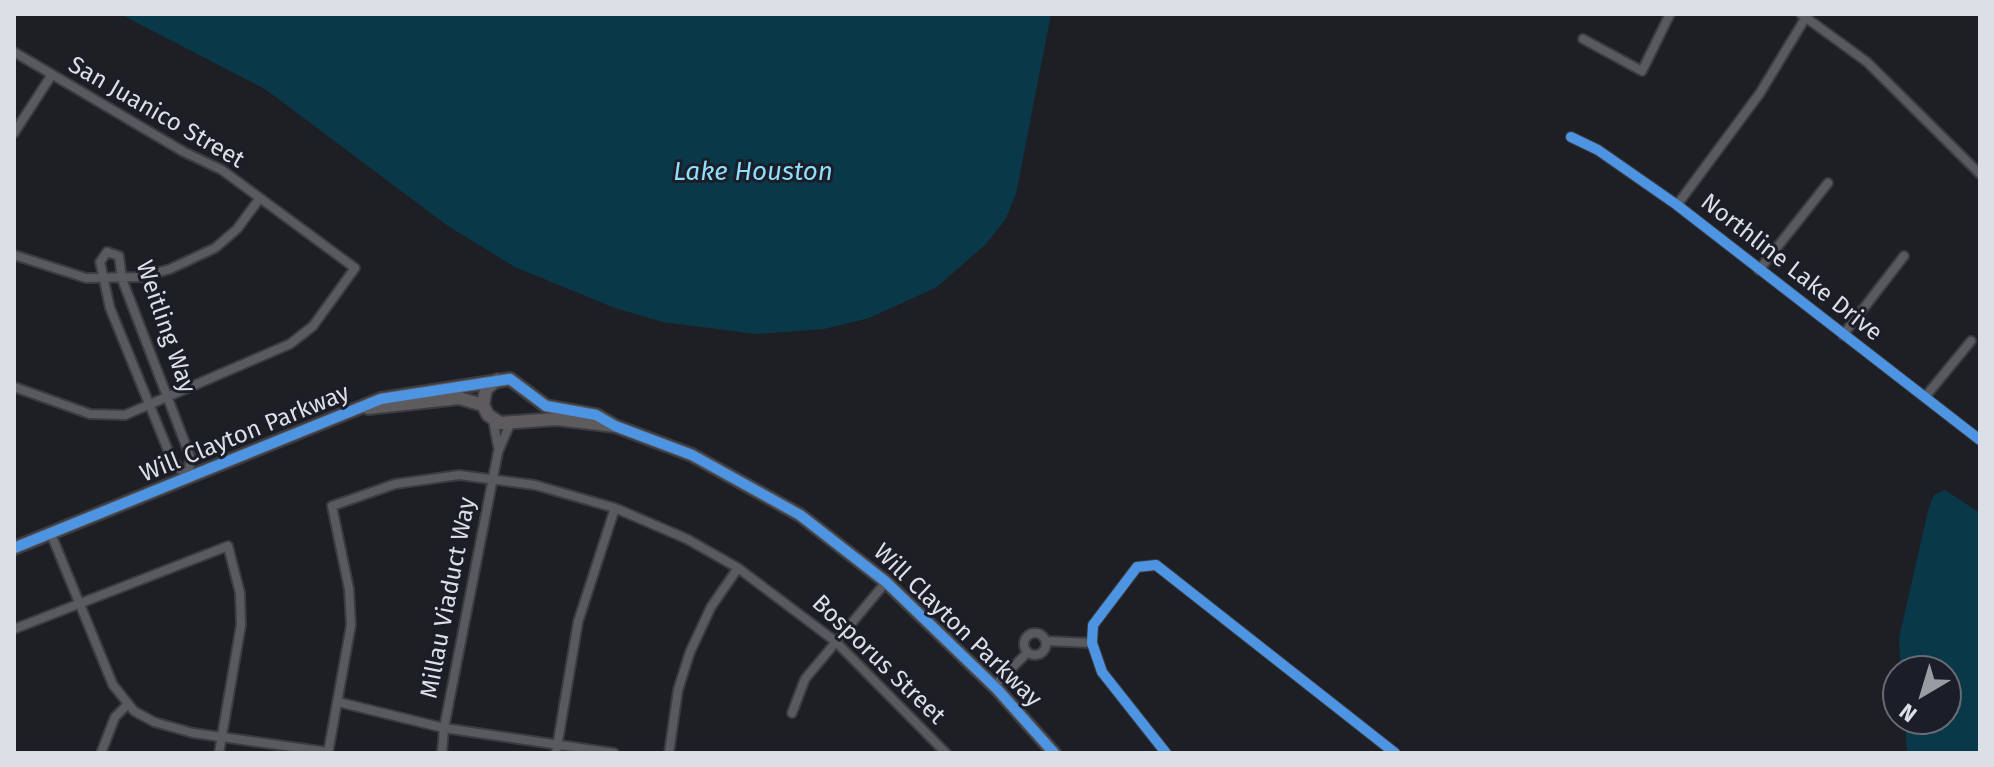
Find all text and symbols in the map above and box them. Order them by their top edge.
street label: San Juanico Street [63,51,249,175]
water label: Lake Houston [673,157,833,189]
street label: Northline Lake Drive [1695,188,1887,348]
street label: Weitling Way [129,257,201,397]
street label: Will Clayton Parkway [136,379,354,489]
street label: Millau Viaduct Way [415,495,483,701]
street label: Will Clayton Parkway [867,538,1047,714]
street label: Bosporus Street [805,589,951,731]
north arrow [1882,655,1962,735]
text: N [1894,698,1922,728]

